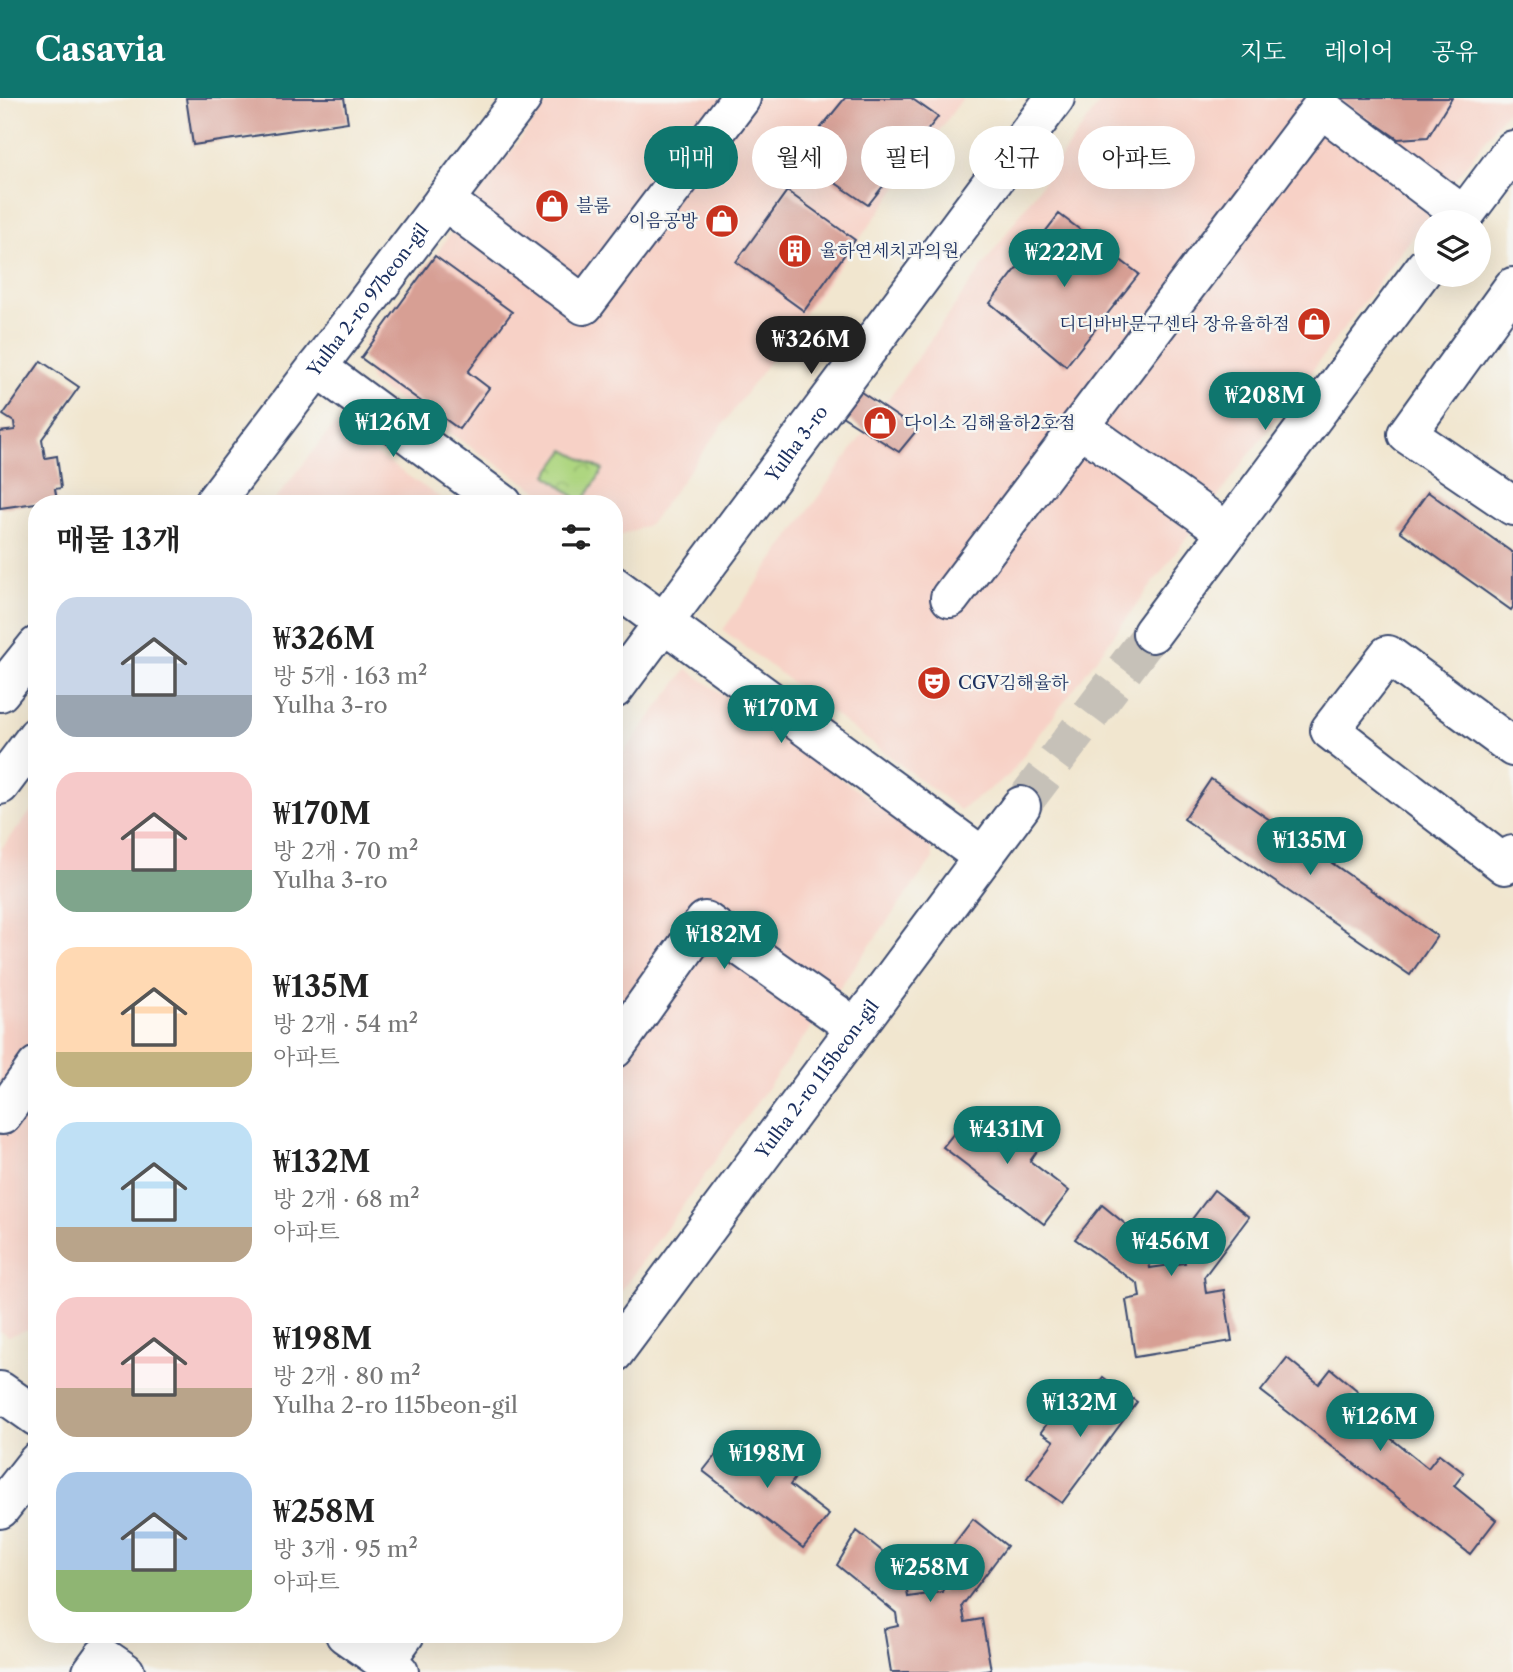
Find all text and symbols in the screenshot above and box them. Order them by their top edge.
text: Casavia [35,29,165,70]
text: 지도 [1240,37,1286,66]
text: 레이어 [1324,37,1394,66]
text: 공유 [1432,37,1478,66]
chip: 매매 [644,126,738,189]
chip: 월세 [752,126,847,189]
chip: 필터 [861,126,955,189]
chip: 신규 [969,126,1064,189]
chip: 아파트 [1078,126,1195,189]
shop icon: 블룸 [533,187,571,225]
place label: 블룸 [576,195,611,217]
shop icon: 이음공방 [703,202,741,240]
place label: 이음공방 [628,210,699,232]
map controls [1414,210,1491,287]
button: layers [1414,210,1491,287]
street label: Yulha 2-ro 97beon-gil [302,219,433,382]
pin: ₩222M [1015,230,1113,289]
building icon: 율하연세치과의원 [776,232,814,270]
text: ₩222M [1025,238,1103,266]
place label: 율하연세치과의원 [820,240,959,262]
shop icon: 디디바바문구센타 장유율하점 [1295,305,1333,343]
place label: 디디바바문구센타 장유율하점 [1059,313,1290,335]
pin: ₩326M [762,316,860,376]
text: ₩326M [772,325,850,353]
pin: ₩208M [1216,372,1314,432]
text: ₩208M [1225,381,1305,409]
pin: ₩126M [344,400,442,459]
street label: Yulha 3-ro [761,401,833,487]
shop icon: 다이소 김해율하2호점 [861,404,899,442]
text: ₩126M [355,408,431,436]
place label: 다이소 김해율하2호점 [904,412,1076,434]
icon: filters [557,518,595,556]
text: 매물 13개 [56,521,181,558]
text: ₩326M [273,620,375,657]
icon: home [112,625,196,709]
text: 방 5개 · 163 m² [273,662,428,690]
theatre icon: CGV김해율하 [915,664,953,702]
place label: CGV김해율하 [958,672,1069,694]
pin: ₩170M [732,686,830,745]
text: Yulha 3-ro [273,691,388,719]
text: ₩170M [744,694,818,722]
text: ₩170M [273,795,371,832]
icon: home [112,800,196,884]
pin: ₩135M [1261,818,1359,877]
text: ₩135M [1273,826,1347,854]
text: 방 2개 · 70 m² [273,837,418,865]
text: Yulha 3-ro [273,866,388,894]
pin: ₩182M [675,912,773,971]
text: ₩182M [686,920,762,948]
text: ₩135M [273,968,370,1005]
icon: home [112,975,196,1059]
street label: Yulha 2-ro 115beon-gil [751,996,884,1164]
text: 방 2개 · 54 m² [273,1010,418,1038]
text: 아파트 [273,1043,340,1071]
pin: ₩431M [958,1107,1056,1166]
text: ₩431M [970,1115,1044,1143]
text: ₩132M [273,1143,371,1180]
icon: home [112,1150,196,1234]
text: 방 2개 · 68 m² [273,1185,420,1213]
text: 아파트 [273,1218,340,1246]
pin: ₩456M [1122,1218,1220,1278]
text: ₩456M [1132,1227,1210,1255]
text: ₩198M [273,1320,372,1357]
icon: home [112,1325,196,1409]
text: 방 2개 · 80 m² [273,1362,421,1390]
pin: ₩132M [1031,1380,1129,1439]
text: ₩132M [1043,1388,1117,1416]
text: Yulha 2-ro 115beon-gil [273,1391,518,1419]
pin: ₩126M [1331,1394,1429,1453]
text: ₩126M [1342,1402,1418,1430]
pin: ₩198M [718,1430,816,1490]
text: ₩198M [729,1439,805,1467]
text: ₩258M [273,1493,375,1530]
icon: home [112,1500,196,1584]
text: 방 3개 · 95 m² [273,1535,418,1563]
pin: ₩258M [881,1544,979,1604]
text: ₩258M [891,1553,969,1581]
text: 아파트 [273,1568,340,1596]

